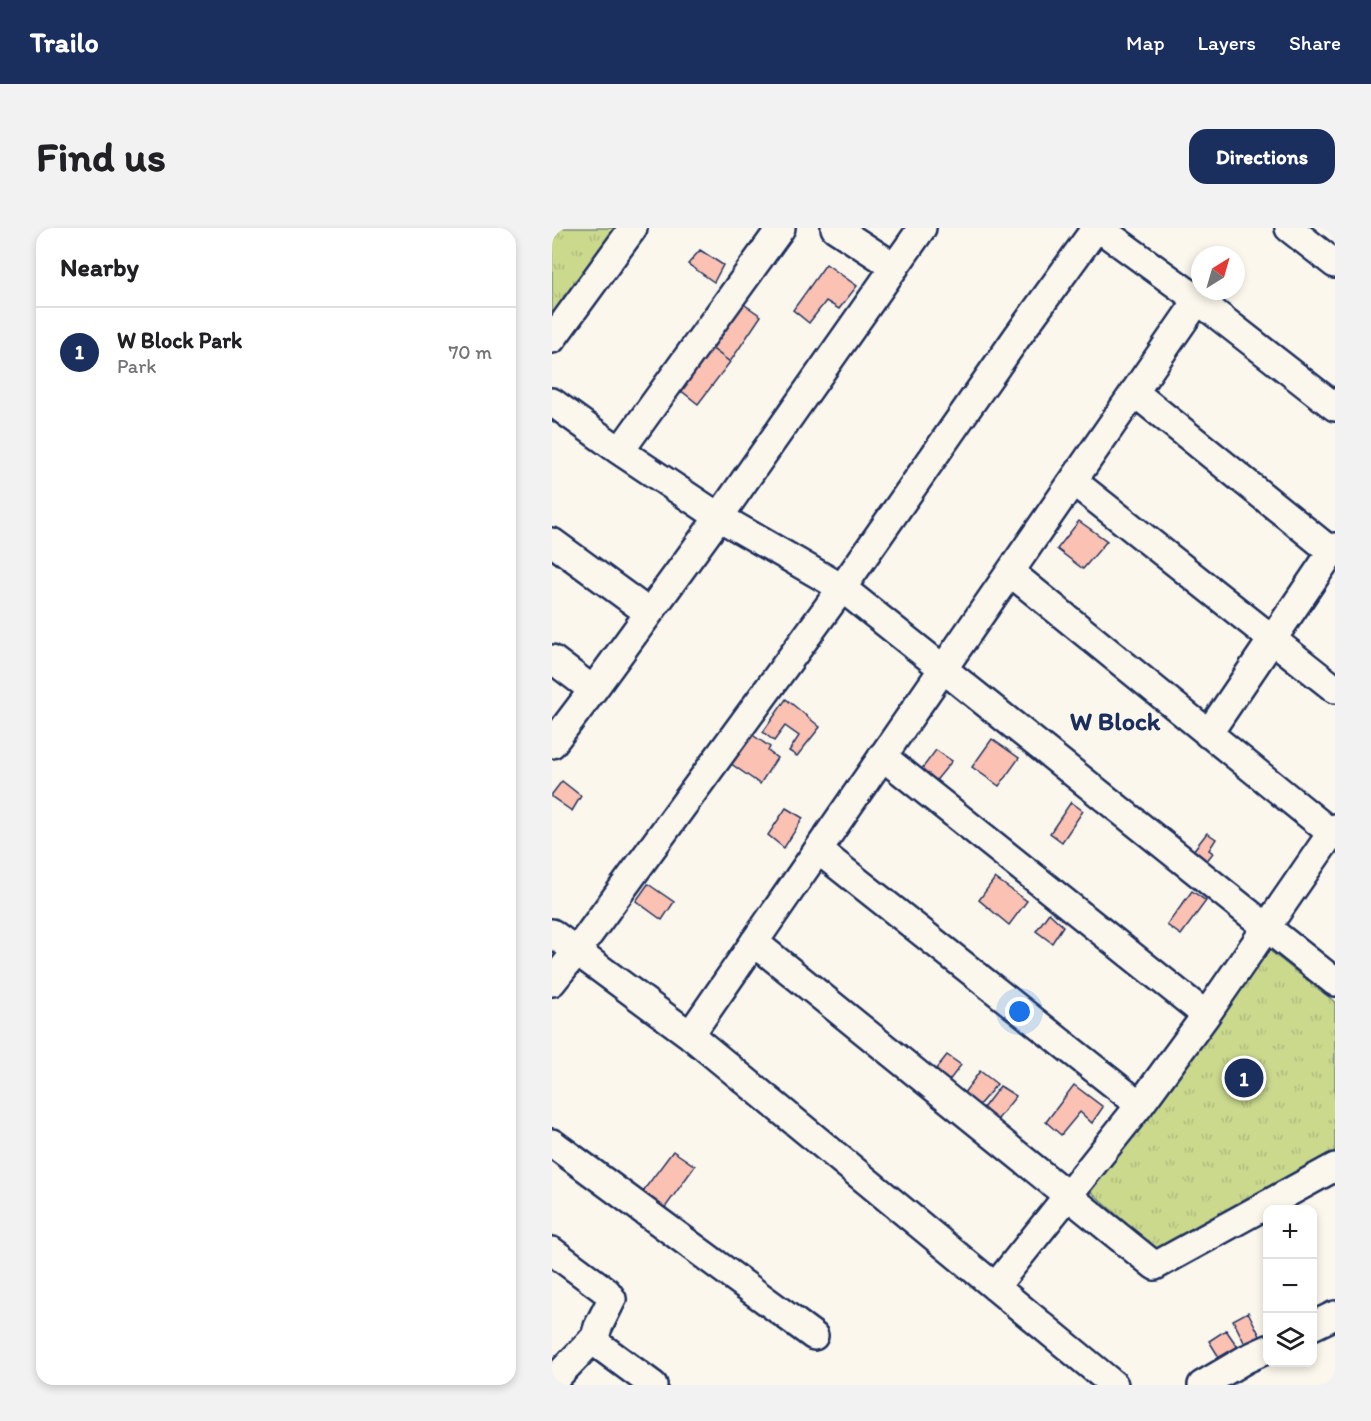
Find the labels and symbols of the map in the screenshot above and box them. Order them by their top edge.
north arrow [1191,246,1245,300]
district label: W Block [1070,705,1161,737]
your location [1005,997,1034,1026]
pin: 1 [1224,1056,1264,1100]

